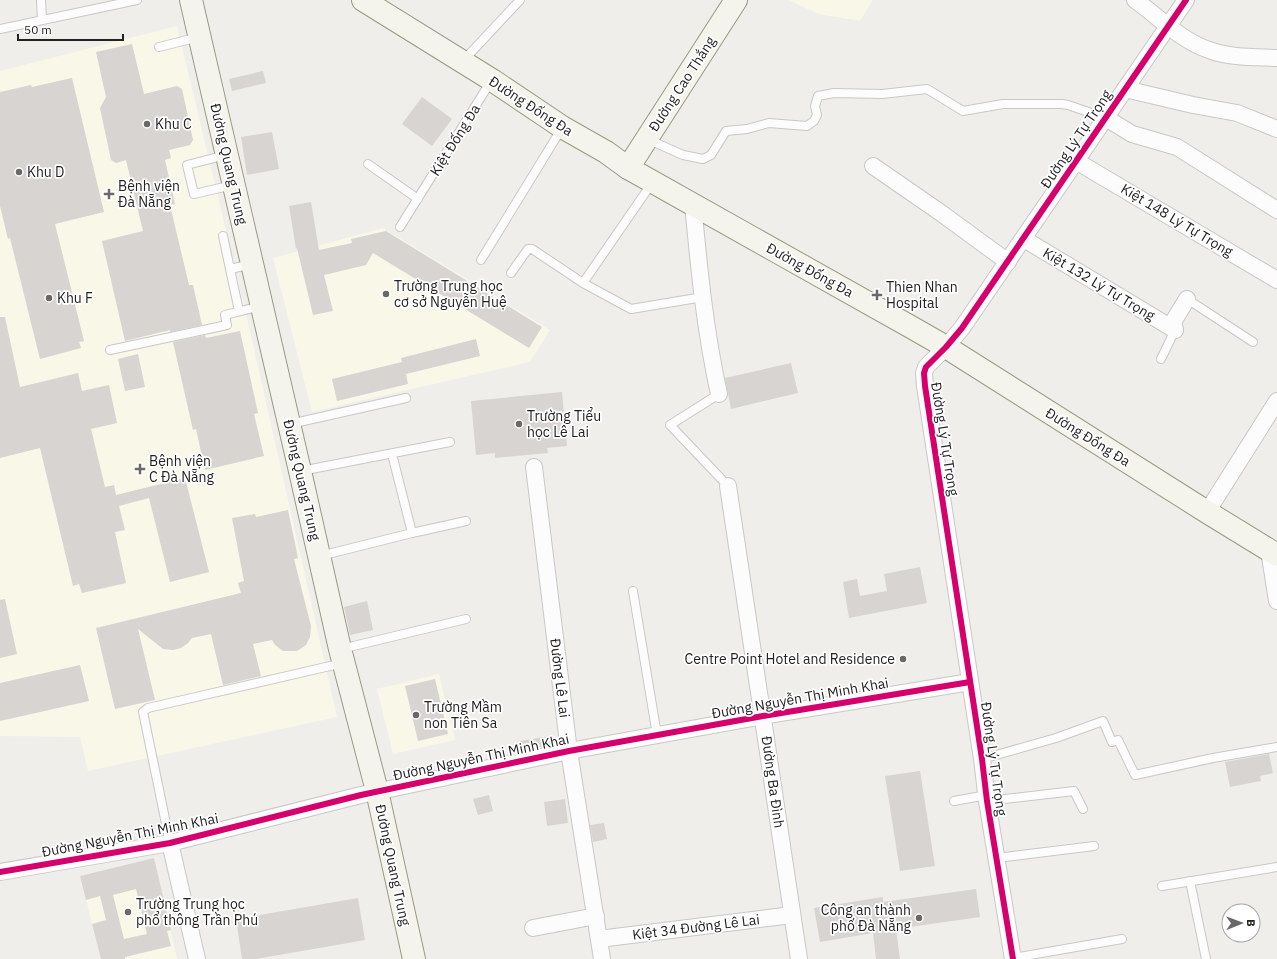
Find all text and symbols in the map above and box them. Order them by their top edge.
scale bar [18,16,123,42]
text: 50 m [24,22,52,37]
street label: Đường Cao Thắng [645,32,720,135]
street label: Đường Đống Đa [486,72,577,140]
street label: Đường Lý Tự Trọng [1036,86,1116,192]
street label: Kiệt Đống Đa [426,100,484,179]
street label: Đường Quang Trung [206,102,252,227]
place label: Khu C [155,115,192,133]
marker: Khu C [142,119,152,129]
place label: Khu D [27,163,64,181]
marker: Khu D [14,167,24,177]
place label: Bệnh viện Đà Nẵng [118,177,180,211]
street label: Kiệt 148 Lý Tự Trọng [1118,179,1237,261]
marker: Bệnh viện Đà Nẵng [103,188,115,200]
street label: Đường Đống Đa [763,239,857,302]
street label: Kiệt 132 Lý Tự Trọng [1040,243,1159,325]
place label: Trường Trung học cơ sở Nguyễn Huệ [394,277,507,311]
place label: Thien Nhan Hospital [886,278,958,312]
place label: Khu F [57,289,93,307]
marker: Trường Trung học cơ sở Nguyễn Huệ [381,289,391,299]
marker: Thien Nhan Hospital [871,289,883,301]
marker: Khu F [44,293,54,303]
street label: Đường Lý Tự Trọng [927,381,963,498]
street label: Đường Đống Đa [1042,404,1134,471]
place label: Trường Tiểu học Lê Lai [527,407,601,441]
street label: Đường Quang Trung [279,418,325,543]
marker: Trường Tiểu học Lê Lai [514,419,524,429]
place label: Bệnh viện C Đà Nẵng [149,452,215,486]
marker: Bệnh viện C Đà Nẵng [134,463,146,475]
street label: Đường Lê Lai [546,637,574,719]
place label: Centre Point Hotel and Residence [685,650,895,668]
marker: Centre Point Hotel and Residence [898,654,908,664]
street label: Đường Nguyễn Thị Minh Khai [710,674,890,722]
place label: Trường Mầm non Tiên Sa [424,698,502,732]
street label: Đường Lý Tự Trọng [977,701,1011,818]
marker: Trường Mầm non Tiên Sa [411,710,421,720]
street label: Đường Nguyễn Thị Minh Khai [391,730,571,784]
street label: Đường Ba Đình [758,735,788,829]
street label: Đường Quang Trung [371,803,415,928]
street label: Đường Nguyễn Thị Minh Khai [40,809,220,861]
place label: Trường Trung học phổ thông Trần Phú [136,895,258,929]
place label: Công an thành phố Đà Nẵng [821,901,912,935]
north arrow [1221,903,1261,943]
marker: Trường Trung học phổ thông Trần Phú [123,907,133,917]
street label: Kiệt 34 Đường Lê Lai [631,910,761,944]
marker: Công an thành phố Đà Nẵng [914,913,924,923]
text: B [1244,919,1258,927]

